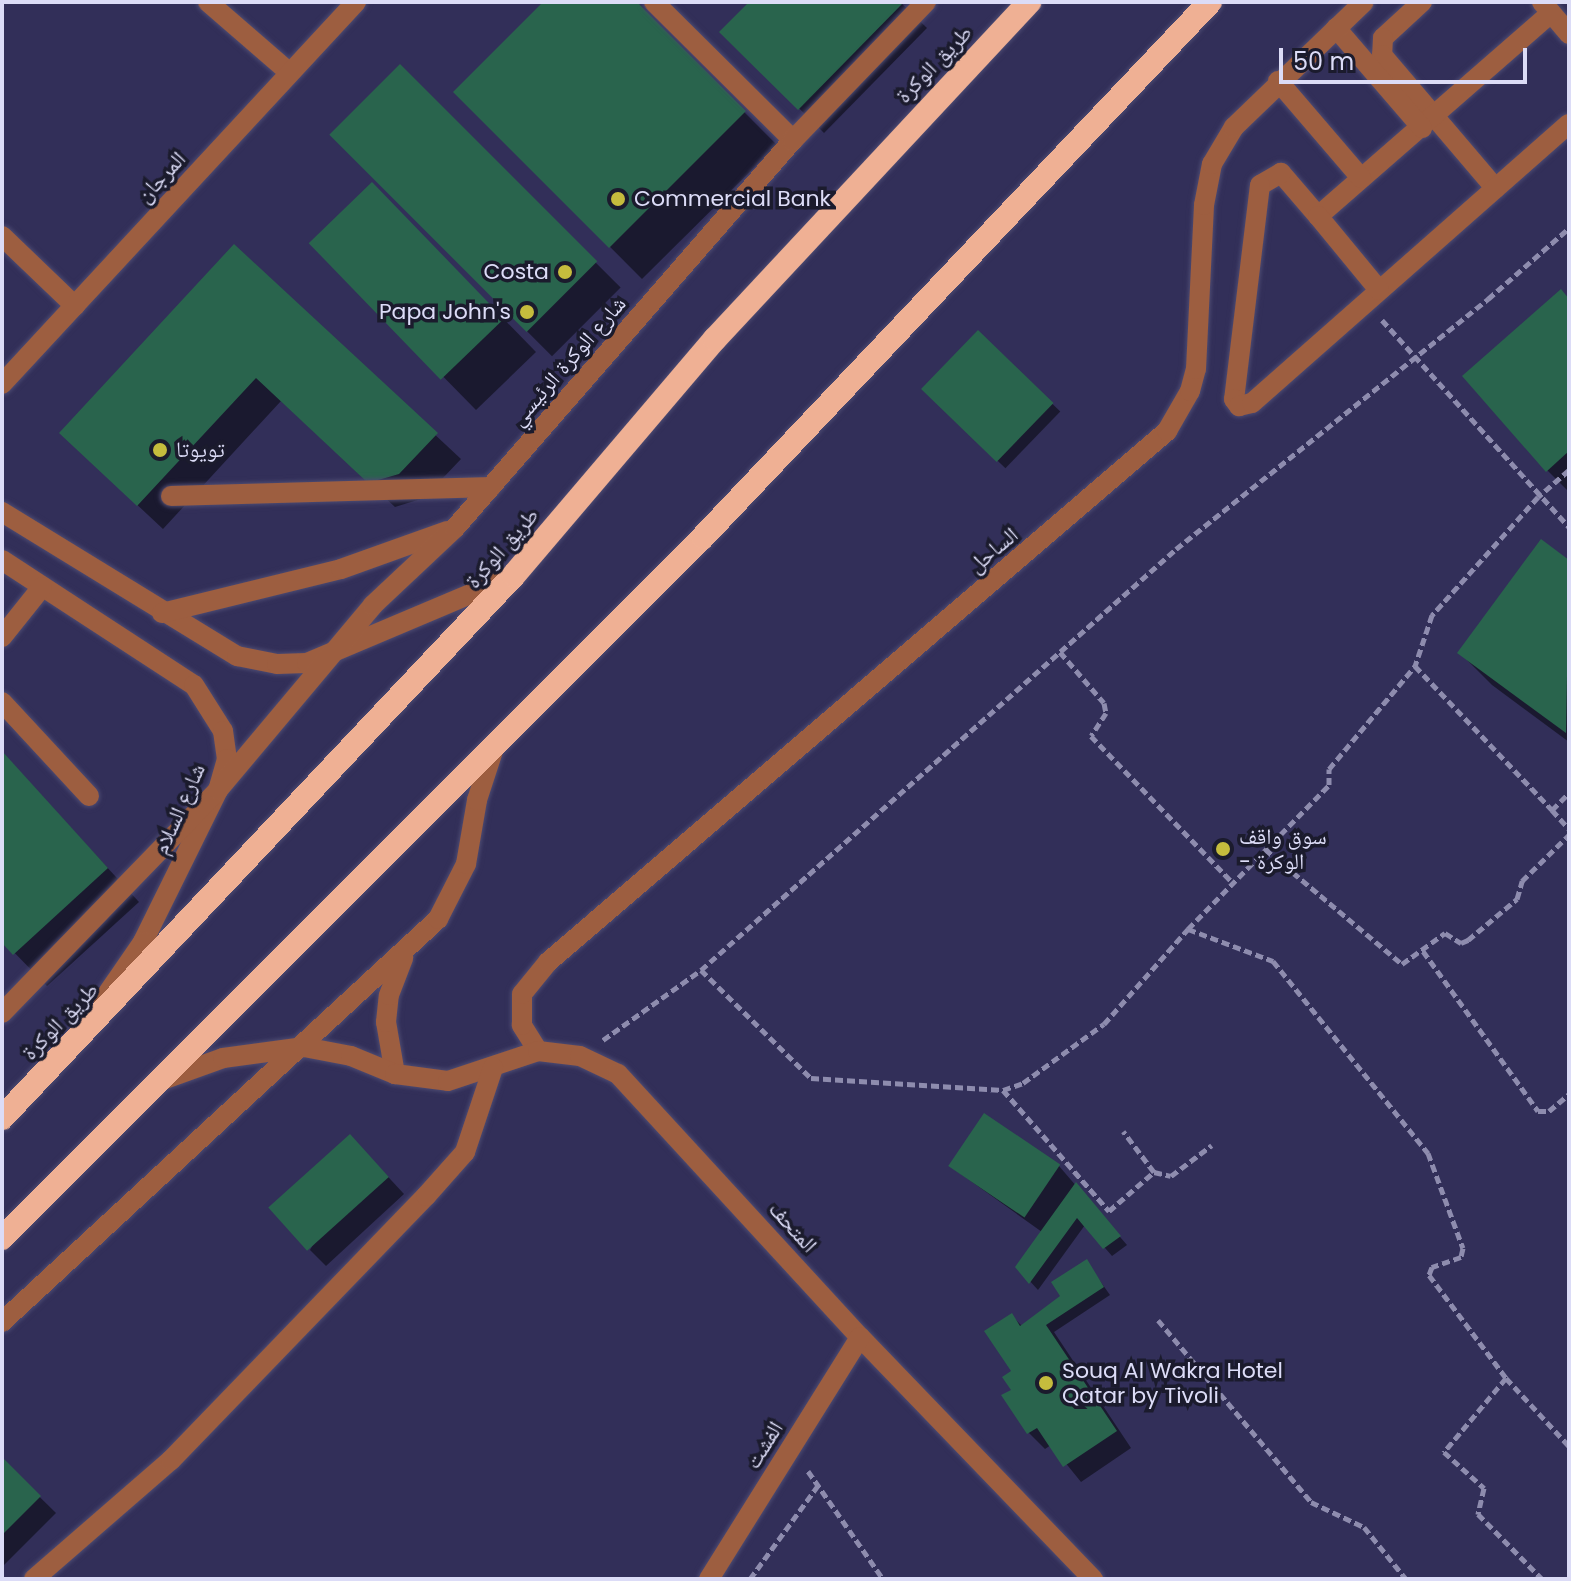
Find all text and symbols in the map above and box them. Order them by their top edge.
street label: طريق الوكرة [890,20,978,108]
scale bar [1283,32,1531,82]
text: 50 m [1293,45,1354,78]
street label: المرجان [131,146,191,208]
place label: Commercial Bank [634,186,831,212]
marker: Commercial Bank [609,190,627,208]
place label: Costa [484,259,549,285]
marker: Costa [556,263,574,281]
street label: شارع الوكرة الرئيسي [504,291,632,431]
place label: Papa John's [379,299,511,325]
marker: Papa John's [518,303,536,321]
place label: تويوتا [176,437,225,463]
marker: تويوتا [151,441,169,459]
street label: طريق الوكرة [460,502,544,594]
street label: الساحل [963,522,1023,578]
street label: شارع السلام [147,760,211,858]
place label: سوق واقف - الوكرة [1239,823,1327,874]
marker: سوق واقف - الوكرة [1214,840,1232,858]
street label: طريق الوكرة [16,977,104,1065]
street label: المتحف [763,1196,823,1258]
place label: Souq Al Wakra Hotel Qatar by Tivoli [1062,1357,1283,1408]
marker: Souq Al Wakra Hotel Qatar by Tivoli [1037,1374,1055,1392]
street label: الفشت [739,1416,789,1474]

